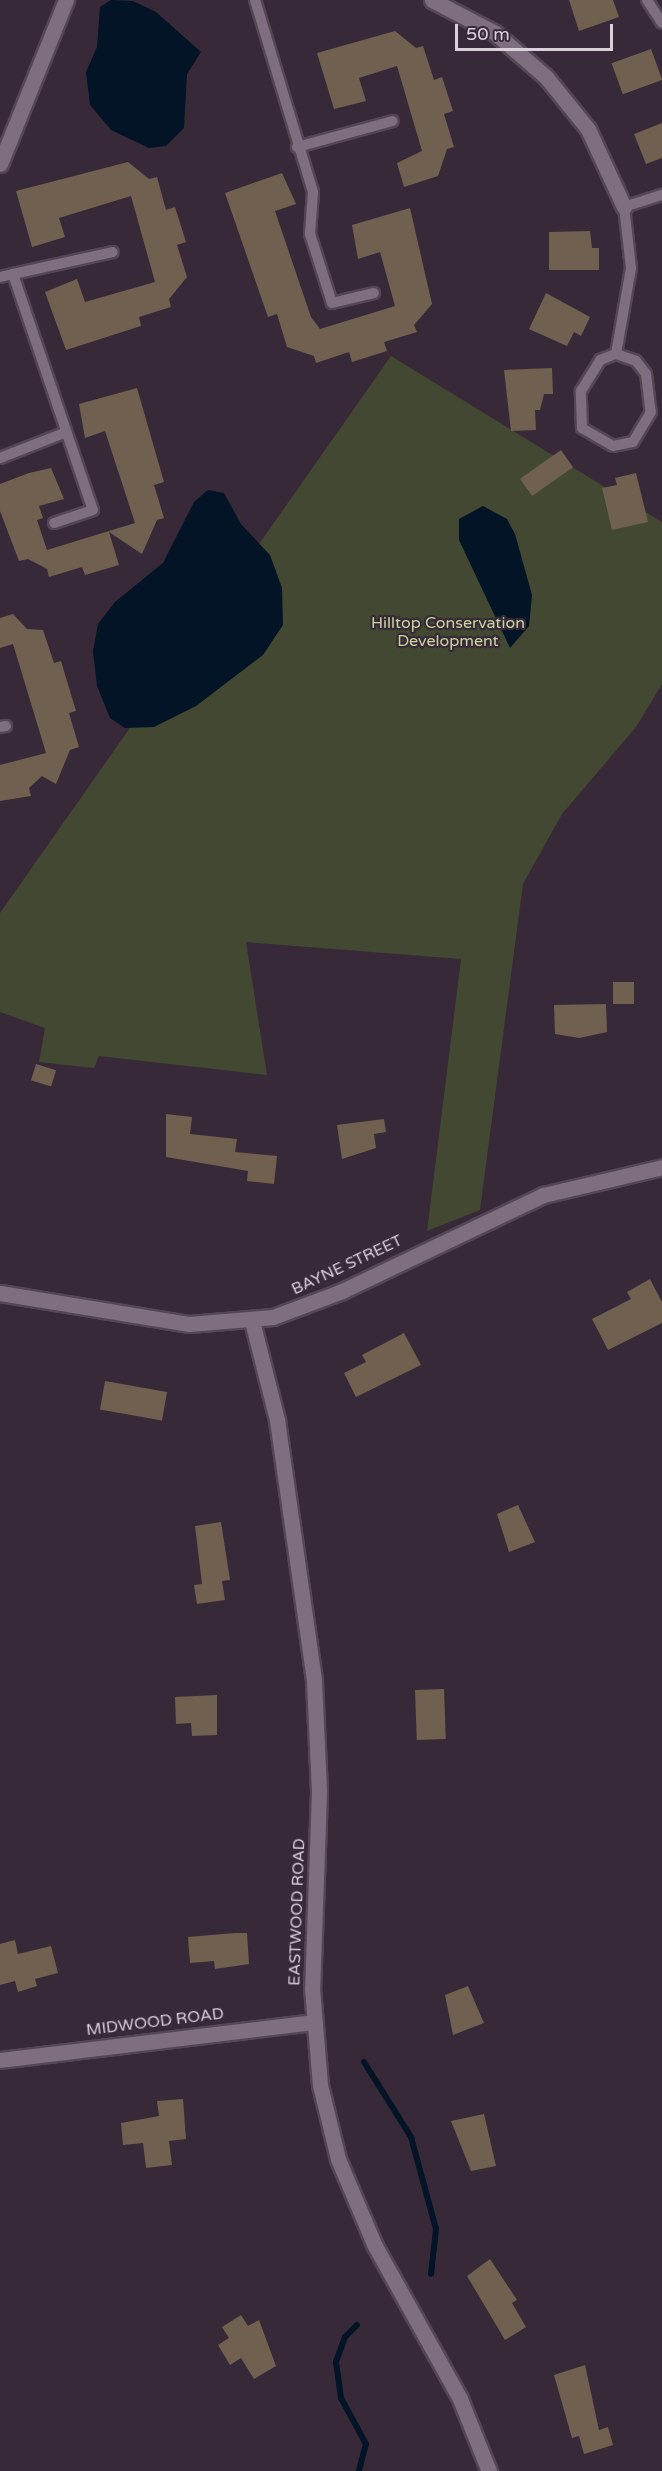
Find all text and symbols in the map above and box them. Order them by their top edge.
scale bar [458,12,616,50]
text: 50 m [466,23,510,45]
park label: Hilltop Conservation Development [371,613,525,651]
street label: BAYNE STREET [289,1231,405,1299]
street label: EASTWOOD ROAD [285,1838,309,1986]
street label: MIDWOOD ROAD [85,2004,225,2040]

